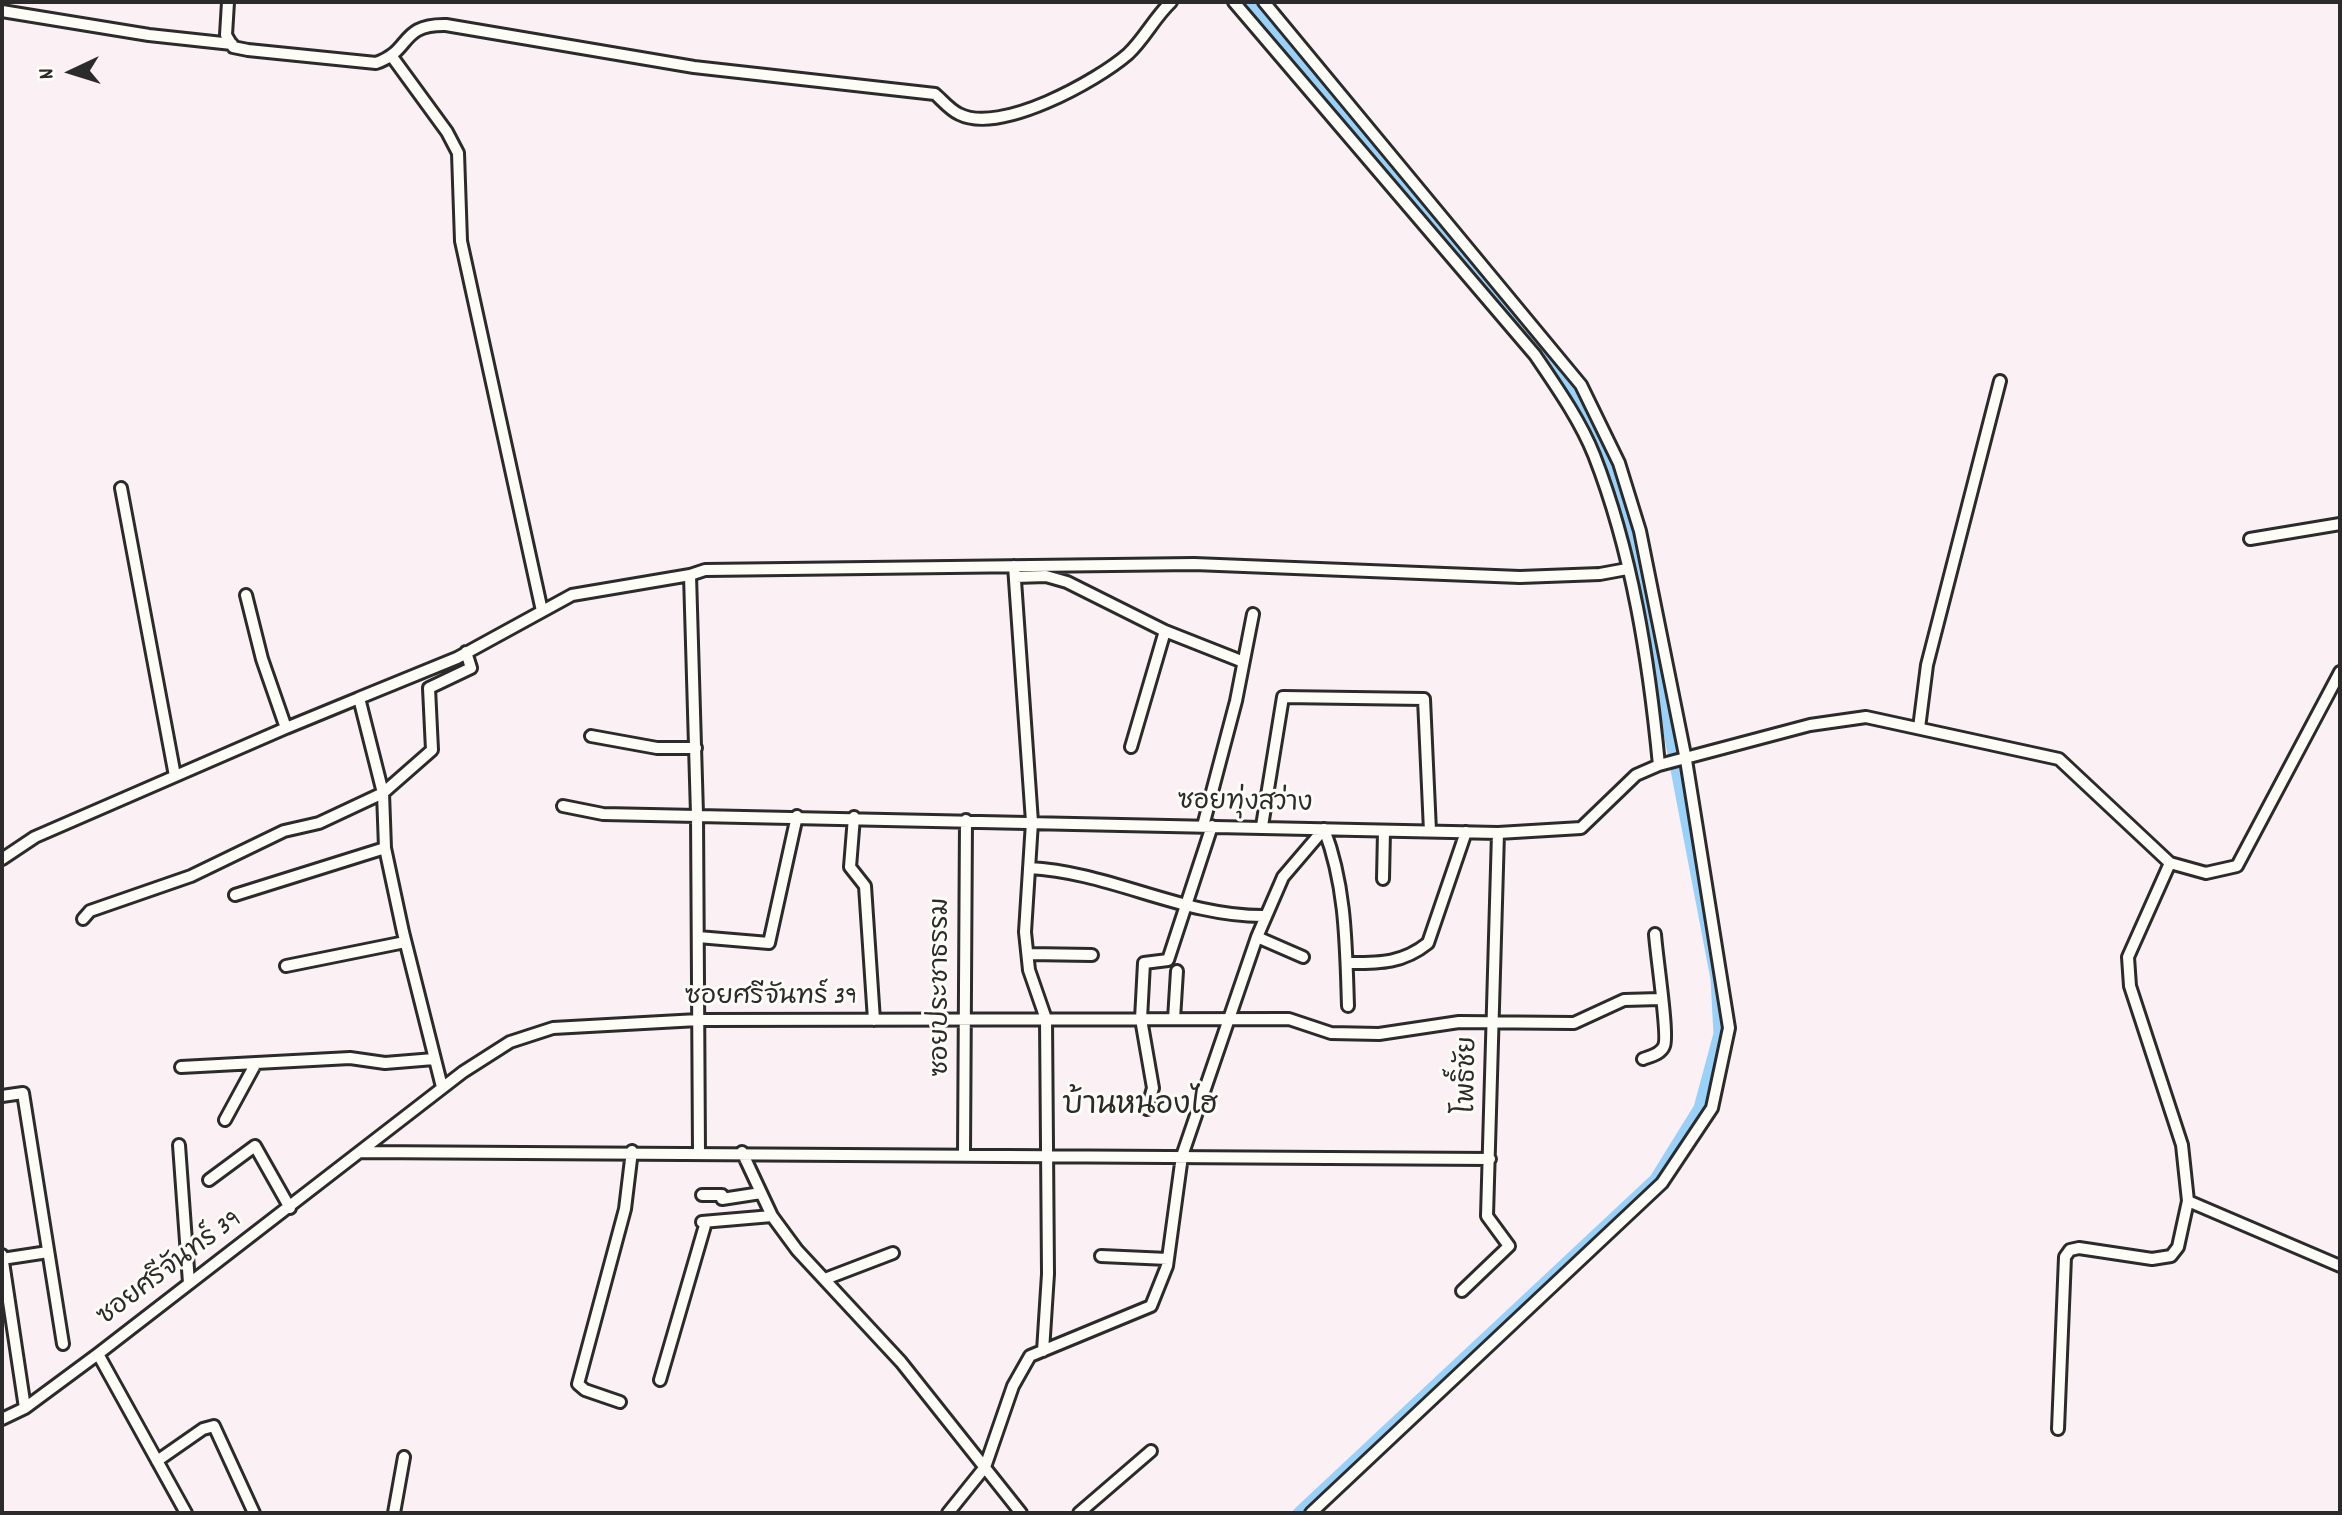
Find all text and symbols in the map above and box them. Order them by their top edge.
north arrow [32,32,112,112]
text: N [32,67,63,80]
street label: ซอยทุ่งสว่าง [1177,788,1313,822]
street label: ซอยประชาธรรม [927,897,959,1077]
street label: ซอยศรีจันทร์ 39 [685,983,857,1015]
street label: โพธิ์ชัย [1454,1036,1486,1114]
district label: บ้านหนองไฮ [1062,1091,1218,1127]
street label: ซอยศรีจันทร์ 39 [93,1206,249,1334]

